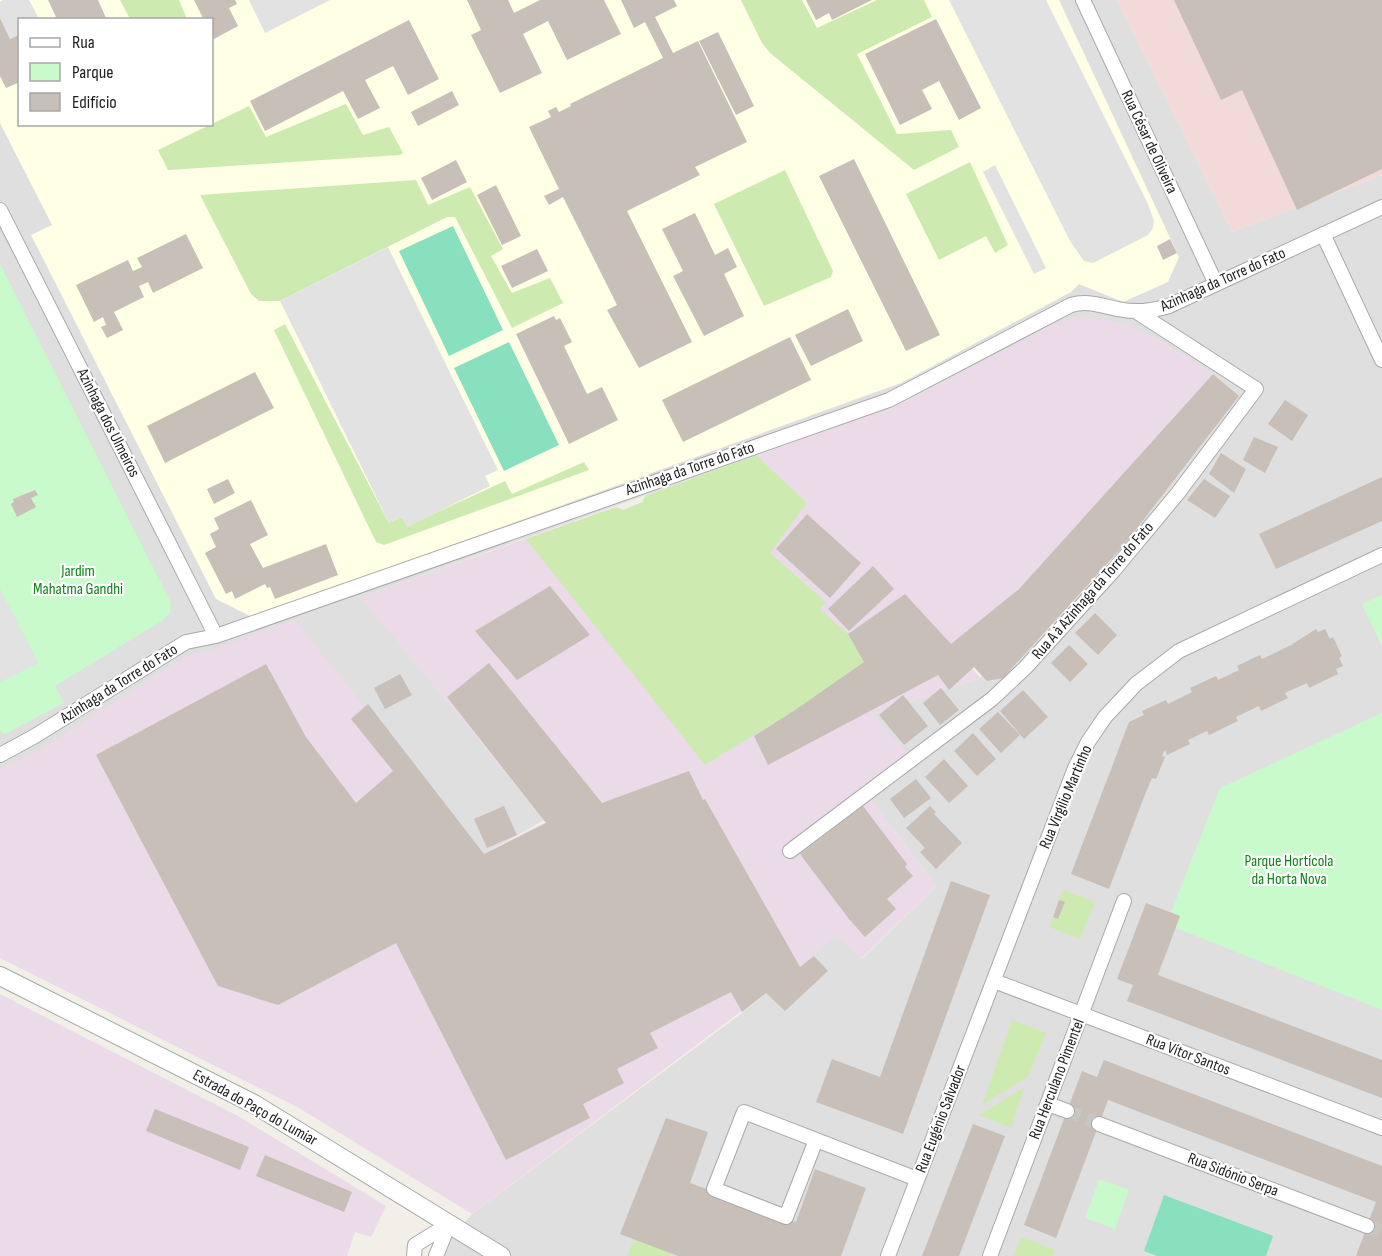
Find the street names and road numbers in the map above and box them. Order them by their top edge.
street label: Rua César de Oliveira [1117,87,1181,197]
street label: Azinhaga da Torre do Fato [1157,244,1289,317]
street label: Azinhaga dos Ulmeiros [72,365,144,481]
street label: Azinhaga da Torre do Fato [622,438,757,500]
street label: Rua A à Azinhaga da Torre do Fato [1028,518,1158,664]
street label: Azinhaga da Torre do Fato [56,640,181,728]
street label: Rua Virgílio Martinho [1036,742,1096,852]
street label: Rua Herculano Pimentel [1025,1016,1089,1142]
street label: Rua Vítor Santos [1143,1030,1233,1080]
street label: Rua Eugénio Salvador [912,1062,970,1176]
street label: Estrada do Paço do Lumiar [189,1066,321,1150]
street label: Rua Sidónio Serpa [1185,1149,1281,1201]

